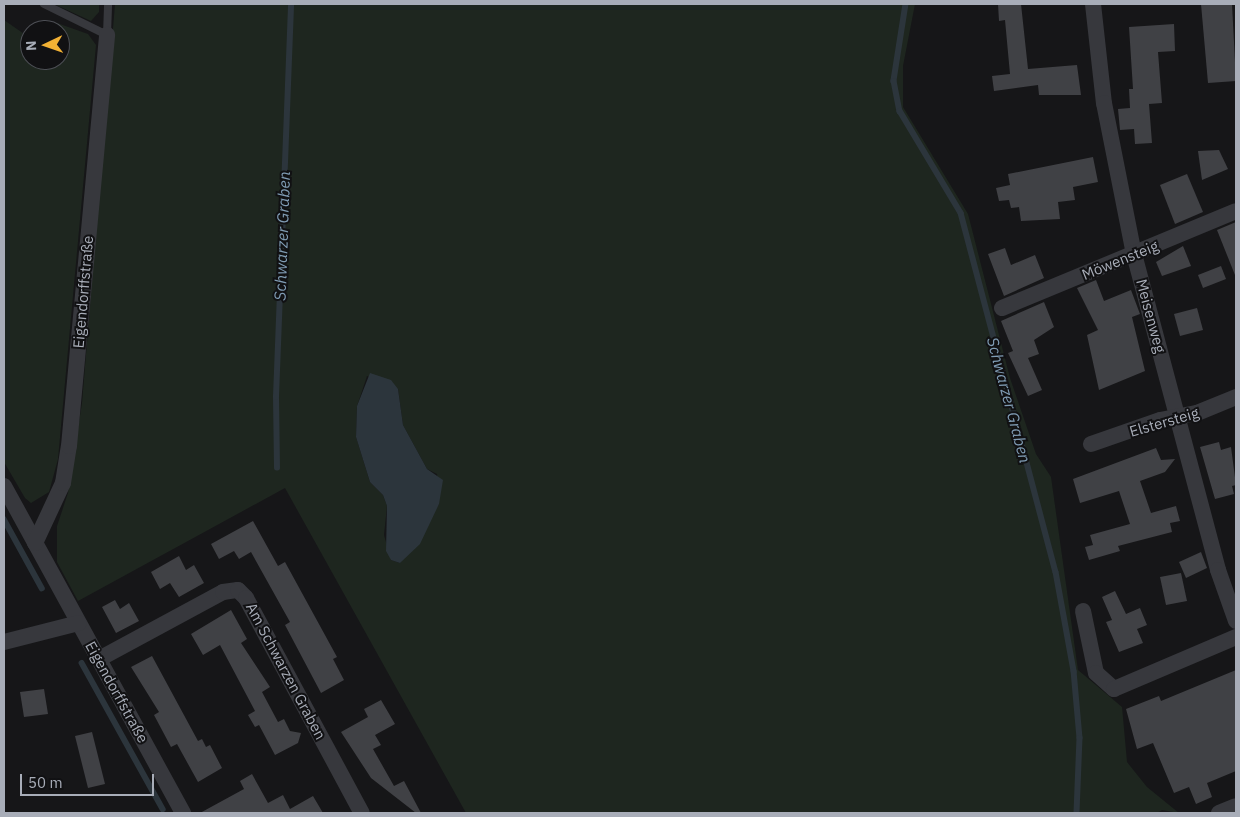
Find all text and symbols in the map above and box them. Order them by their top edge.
north arrow [20,20,70,70]
text: N [22,40,40,51]
water label: Schwarzer Graben [270,171,294,301]
street label: Eigendorffstraße [69,235,97,349]
street label: Möwensteig [1079,236,1161,284]
street label: Meisenweg [1133,277,1169,355]
water label: Schwarzer Graben [983,335,1035,465]
street label: Elstersteig [1127,404,1201,440]
street label: Am Schwarzen Graben [242,600,330,742]
street label: Eigendorffstraße [82,638,152,746]
scale bar [22,764,156,796]
text: 50 m [28,773,63,792]

